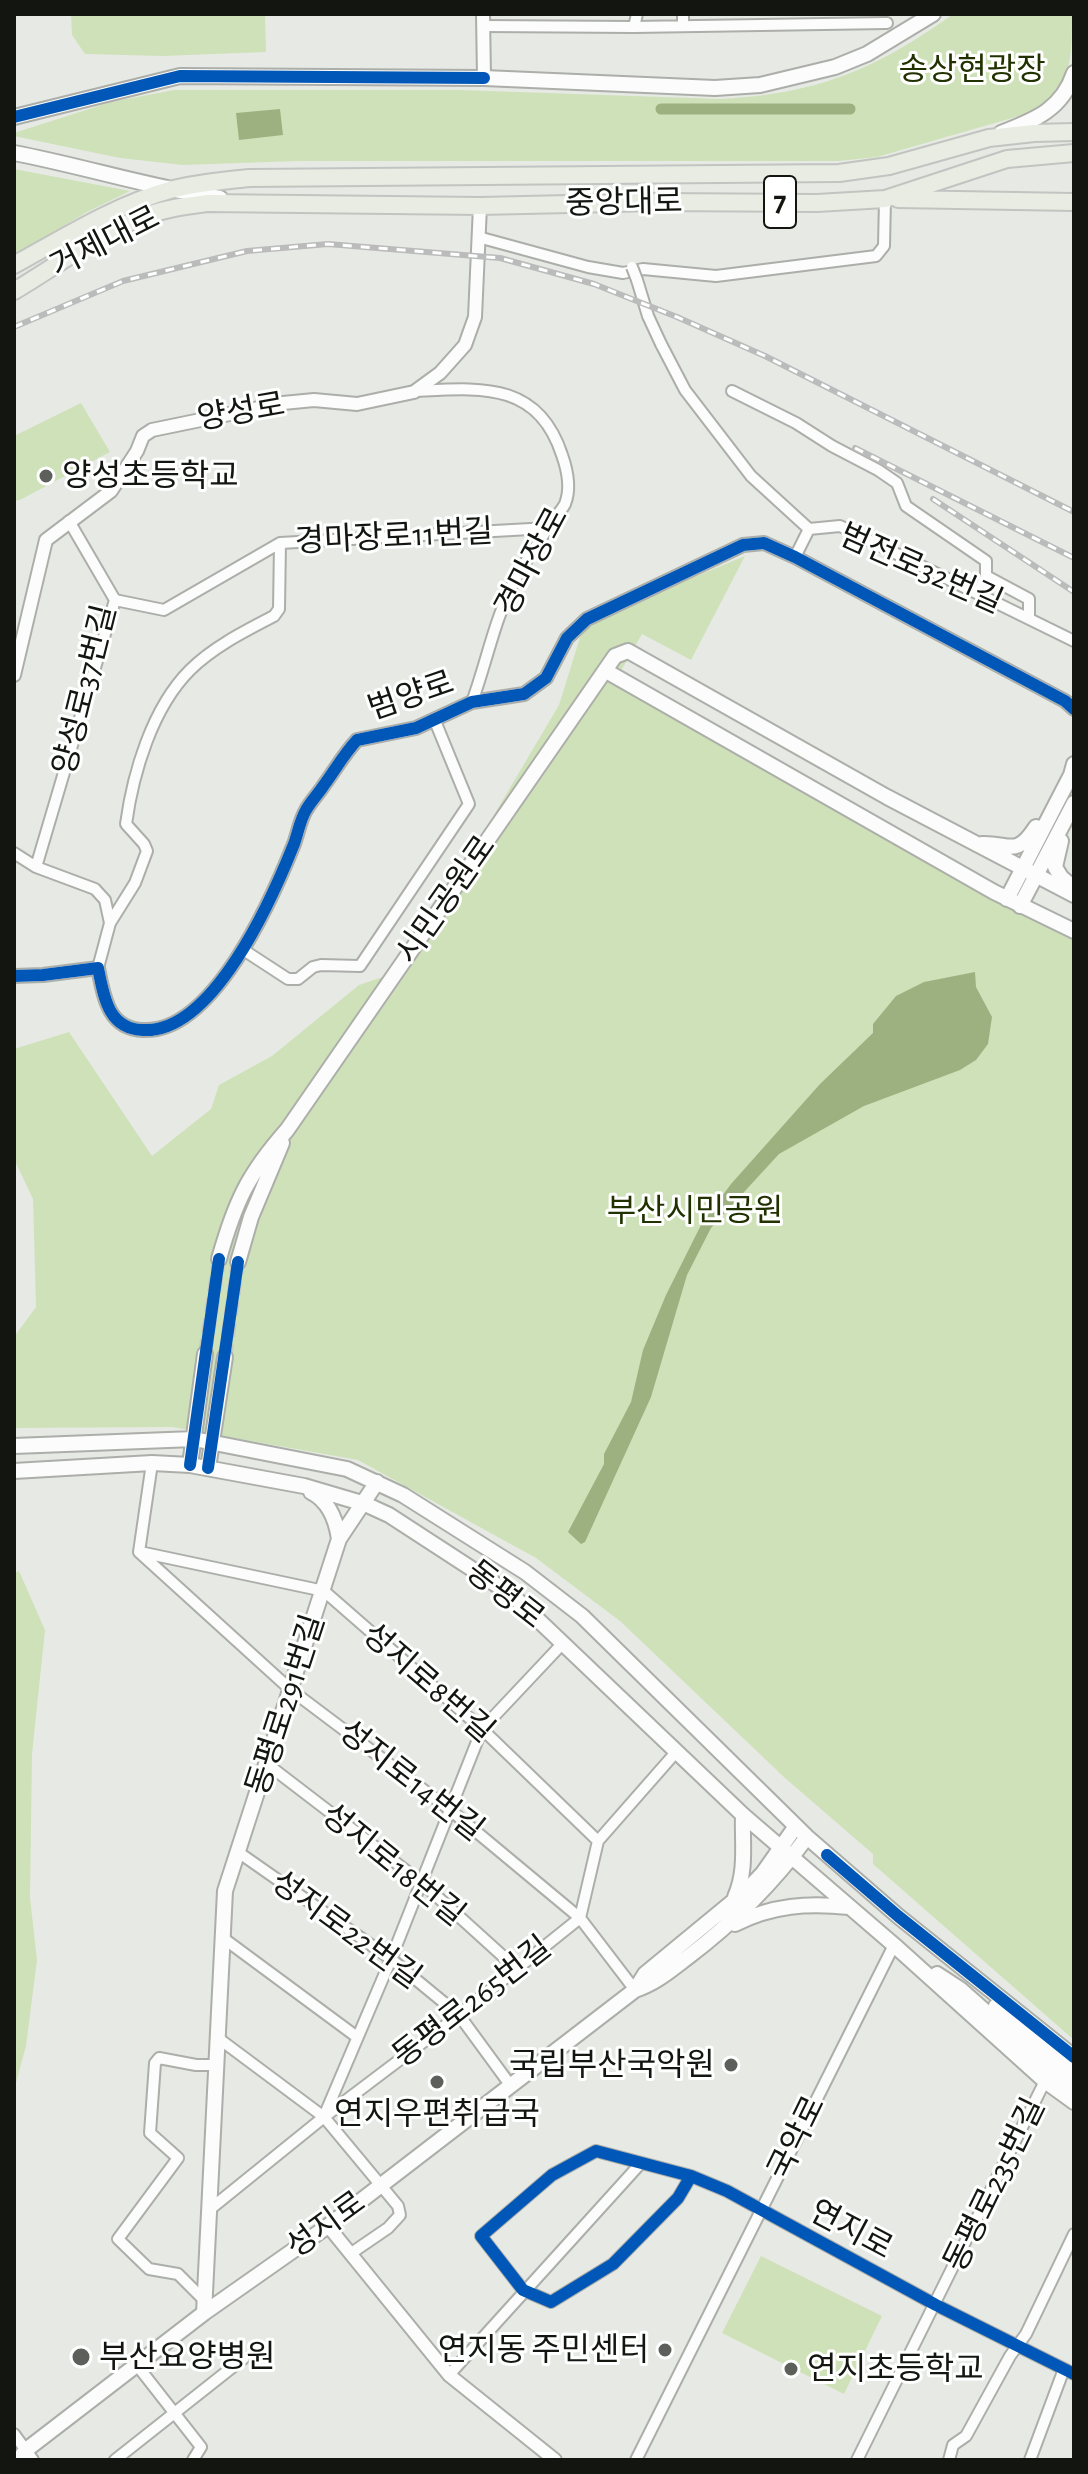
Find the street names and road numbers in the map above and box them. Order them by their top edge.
road number: 7 [764,176,796,228]
street label: 중앙대로 [565,183,683,223]
street label: 거제대로 [44,198,166,286]
street label: 양성로 [194,385,288,439]
street label: 경마장로 [487,501,577,623]
street label: 경마장로11번길 [294,513,494,561]
street label: 범전로32번길 [833,516,1009,622]
street label: 양성로37번길 [45,601,125,779]
street label: 범양로 [363,663,459,729]
street label: 시민공원로 [388,829,504,971]
street label: 동평로 [458,1553,552,1637]
street label: 동평로291번길 [239,1610,333,1800]
street label: 성지로8번길 [354,1615,502,1751]
street label: 성지로14번길 [331,1712,491,1850]
street label: 성지로18번길 [314,1796,472,1934]
street label: 성지로22번길 [263,1863,429,1997]
street label: 동평로265번길 [385,1928,559,2076]
street label: 국악로 [760,2090,834,2186]
street label: 동평로235번길 [936,2092,1054,2278]
street label: 성지로 [279,2184,373,2266]
street label: 연지로 [803,2192,899,2268]

